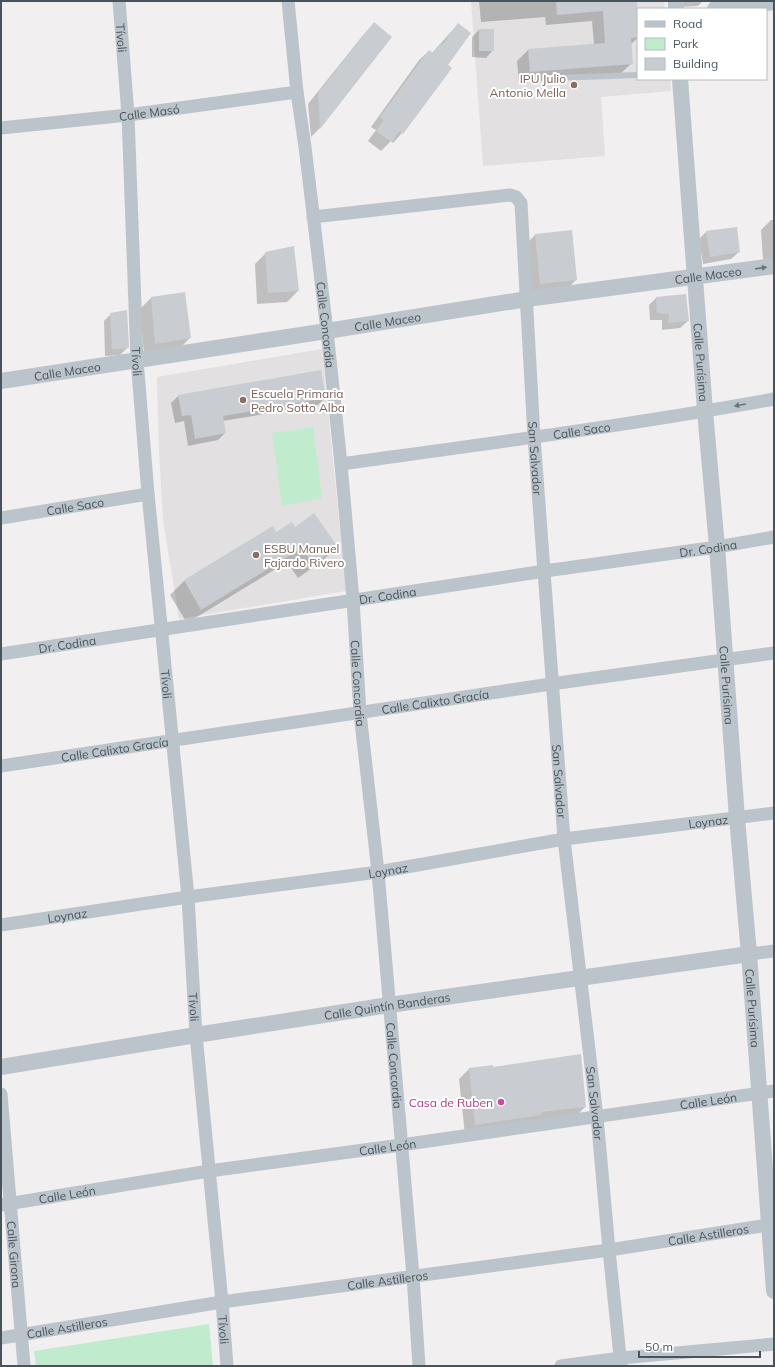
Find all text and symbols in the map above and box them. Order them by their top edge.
legend [637,8,767,80]
text: Road [673,16,702,31]
street label: Tívoli [113,23,131,53]
text: Park [673,36,699,51]
text: Building [673,56,718,71]
place label: IPU Julio Antonio Mella [490,71,566,100]
marker: IPU Julio Antonio Mella [569,80,579,90]
street label: Calle Masó [118,101,180,123]
street label: Calle Maceo [674,263,743,287]
one-way arrow [755,265,767,271]
street label: Calle Concordia [314,281,338,369]
street label: Calle Maceo [353,309,422,334]
street label: Calle Purísima [691,322,712,402]
street label: Tívoli [129,347,146,377]
street label: Calle Maceo [33,358,102,383]
place label: Escuela Primaria Pedro Sotto Alba [251,386,345,415]
marker: Escuela Primaria Pedro Sotto Alba [238,395,248,405]
one-way arrow [734,402,746,408]
street label: Calle Saco [552,418,612,442]
street label: San Salvador [526,421,546,496]
street label: Calle Saco [45,494,105,518]
street label: Dr. Codina [678,536,738,560]
place label: ESBU Manuel Fajardo Rivero [264,541,344,570]
marker: ESBU Manuel Fajardo Rivero [251,550,261,560]
street label: Dr. Codina [358,583,417,607]
street label: Dr. Codina [37,632,97,656]
street label: Calle Concordia [348,640,369,727]
street label: Calle Purísima [717,645,738,725]
street label: Tívoli [158,669,176,699]
street label: Calle Calixto Gracía [380,686,490,717]
street label: Calle Calixto Gracía [60,734,169,764]
street label: San Salvador [549,744,570,820]
street label: Loynaz [687,811,729,831]
street label: Loynaz [367,859,409,881]
street label: Loynaz [46,905,88,925]
street label: Calle Purísima [743,968,763,1048]
street label: Calle Quintín Banderas [323,989,451,1023]
street label: Tívoli [186,992,203,1022]
street label: Calle Concordia [384,1022,406,1109]
street label: San Salvador [584,1066,607,1142]
street label: Calle León [679,1089,738,1112]
place label: Casa de Ruben [409,1095,493,1110]
marker: Casa de Ruben [496,1097,506,1107]
street label: Calle León [358,1135,417,1158]
street label: Calle León [38,1182,97,1206]
street label: Calle Girona [4,1220,25,1289]
street label: Calle Astilleros [667,1221,750,1248]
street label: Calle Astilleros [346,1267,429,1293]
street label: Calle Astilleros [26,1313,109,1341]
street label: Tívoli [216,1314,233,1345]
scale bar [639,1333,760,1359]
text: 50 m [645,1339,673,1354]

